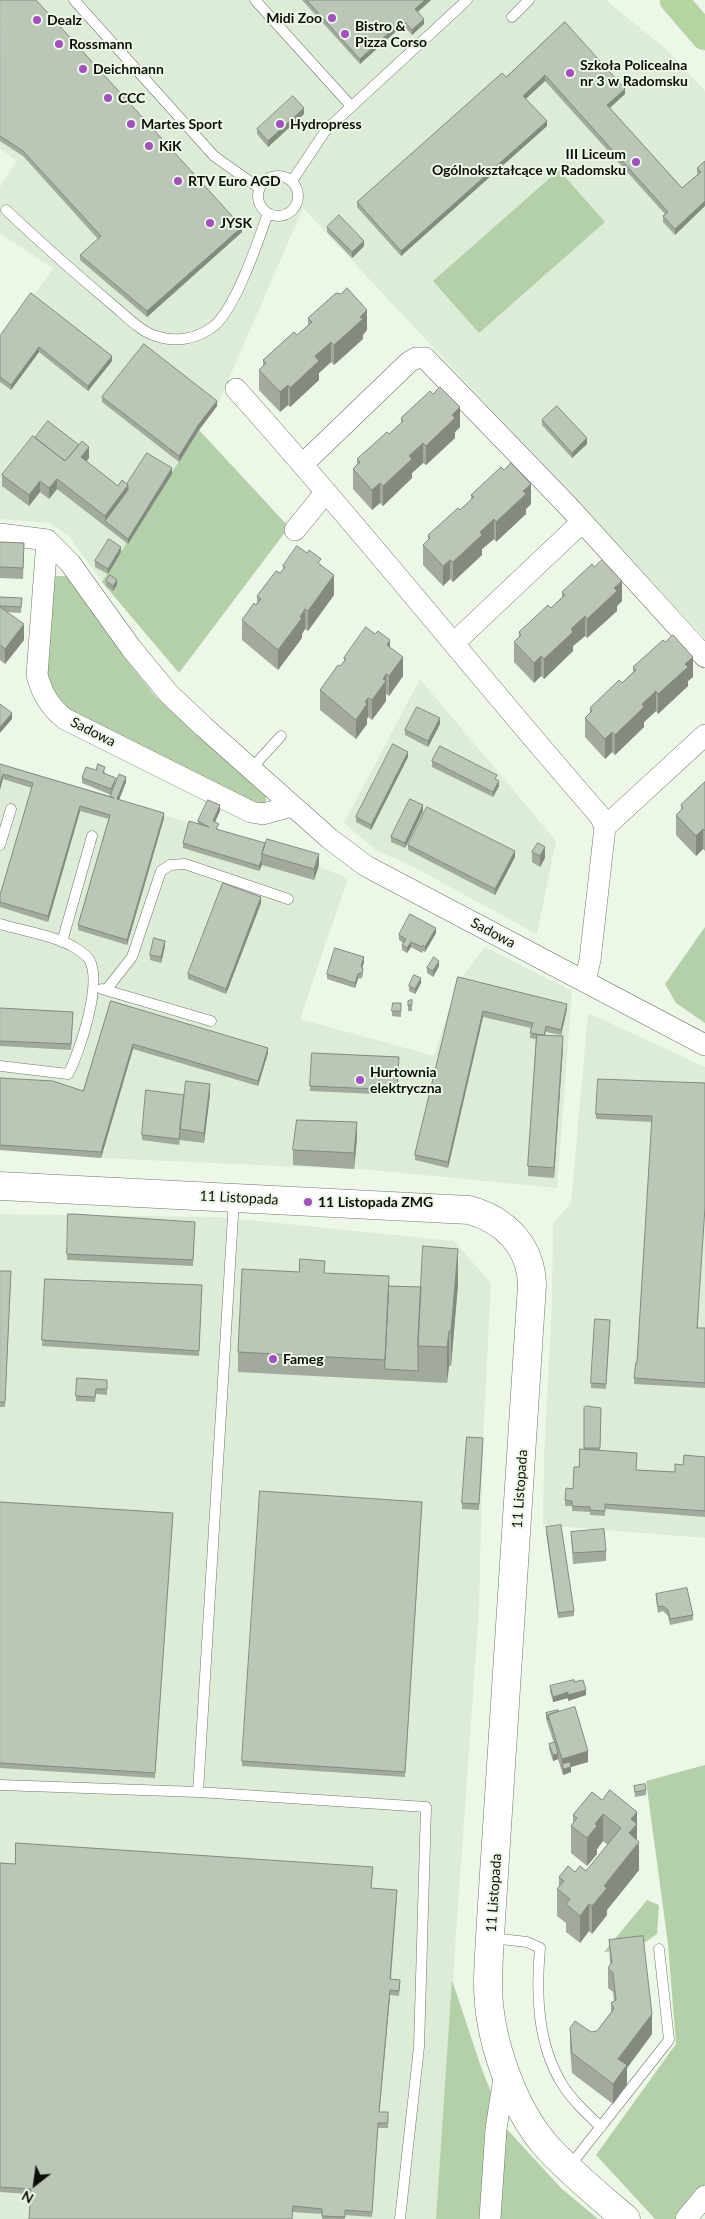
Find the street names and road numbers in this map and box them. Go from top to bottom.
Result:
street label: Sadowa [68,714,118,750]
street label: Sadowa [468,914,518,952]
street label: 11 Listopada [199,1188,279,1208]
street label: 11 Listopada [509,1449,531,1529]
street label: 11 Listopada [483,1853,505,1933]

